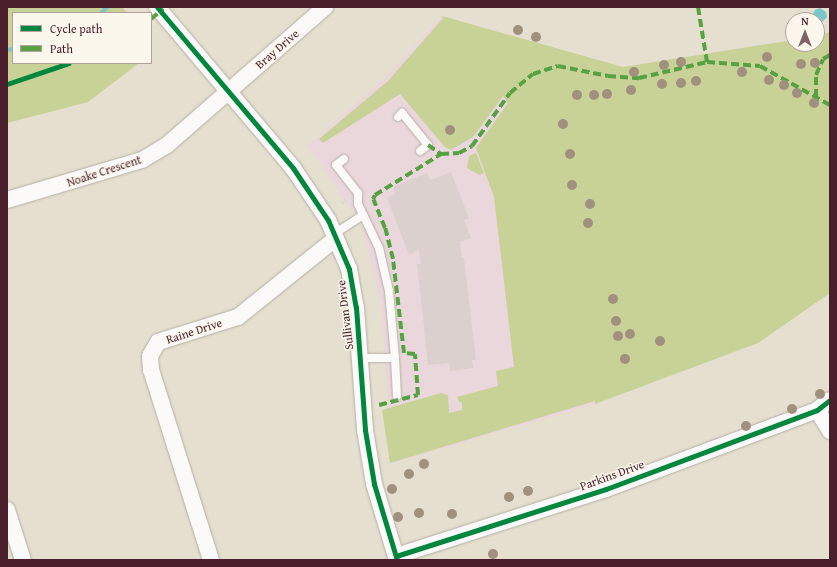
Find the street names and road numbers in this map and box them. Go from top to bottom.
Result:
street label: Bray Drive [252,26,302,72]
street label: Noake Crescent [65,152,143,190]
street label: Sullivan Drive [334,279,356,351]
street label: Raine Drive [164,315,224,347]
street label: Parkins Drive [578,457,646,493]

